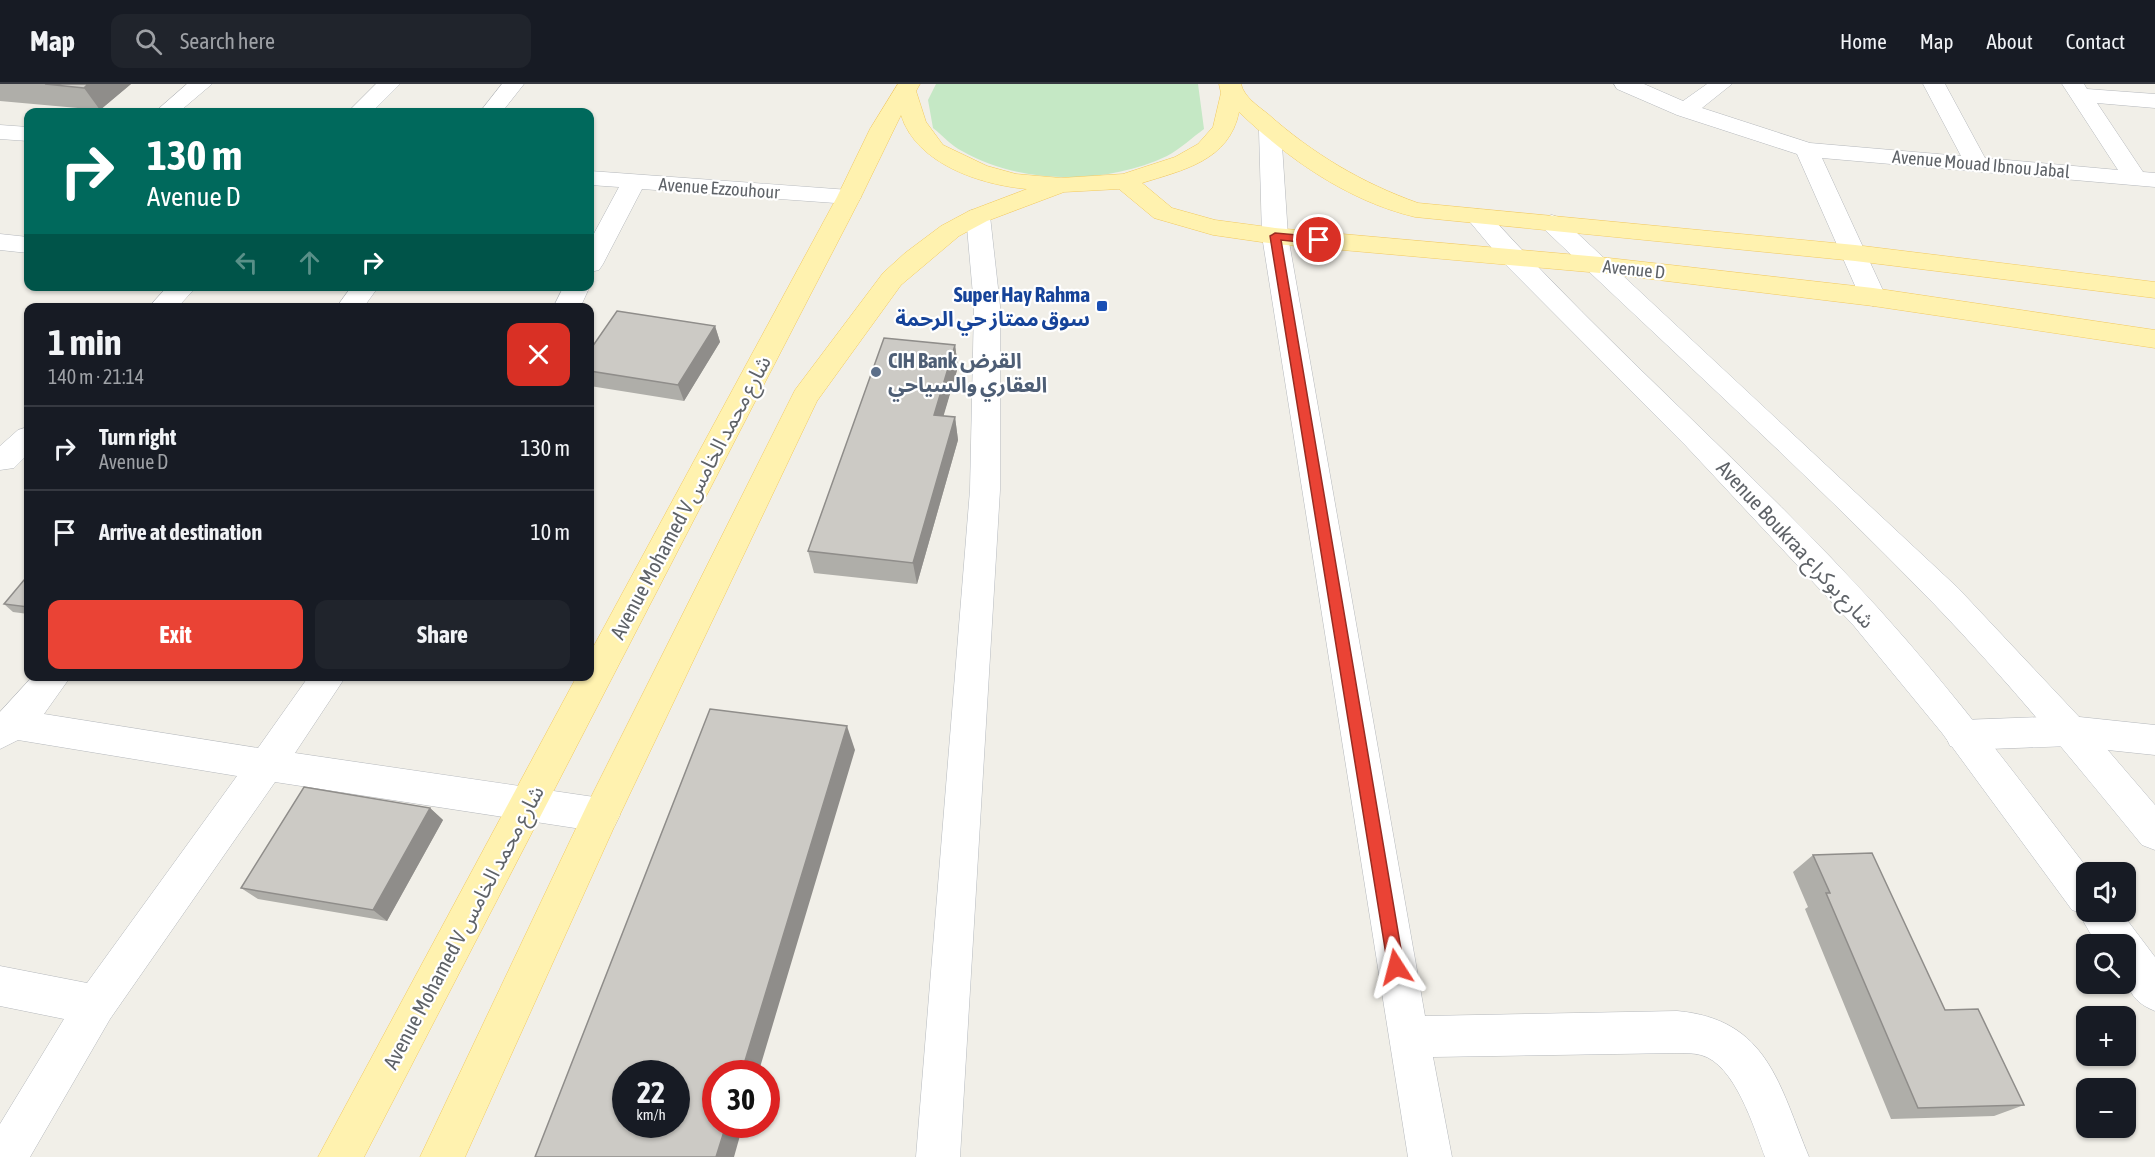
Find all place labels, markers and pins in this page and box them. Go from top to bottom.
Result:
pin [1293,214,1344,265]
place label: Super Hay Rahma سوق ممتاز حي الرحمة [895,282,1090,336]
marker: Super Hay Rahma سوق ممتاز حي الرحمة [1095,299,1109,313]
place label: CIH Bank القرض العقاري والسياحي [888,348,1047,402]
marker: CIH Bank القرض العقاري والسياحي [869,365,883,379]

